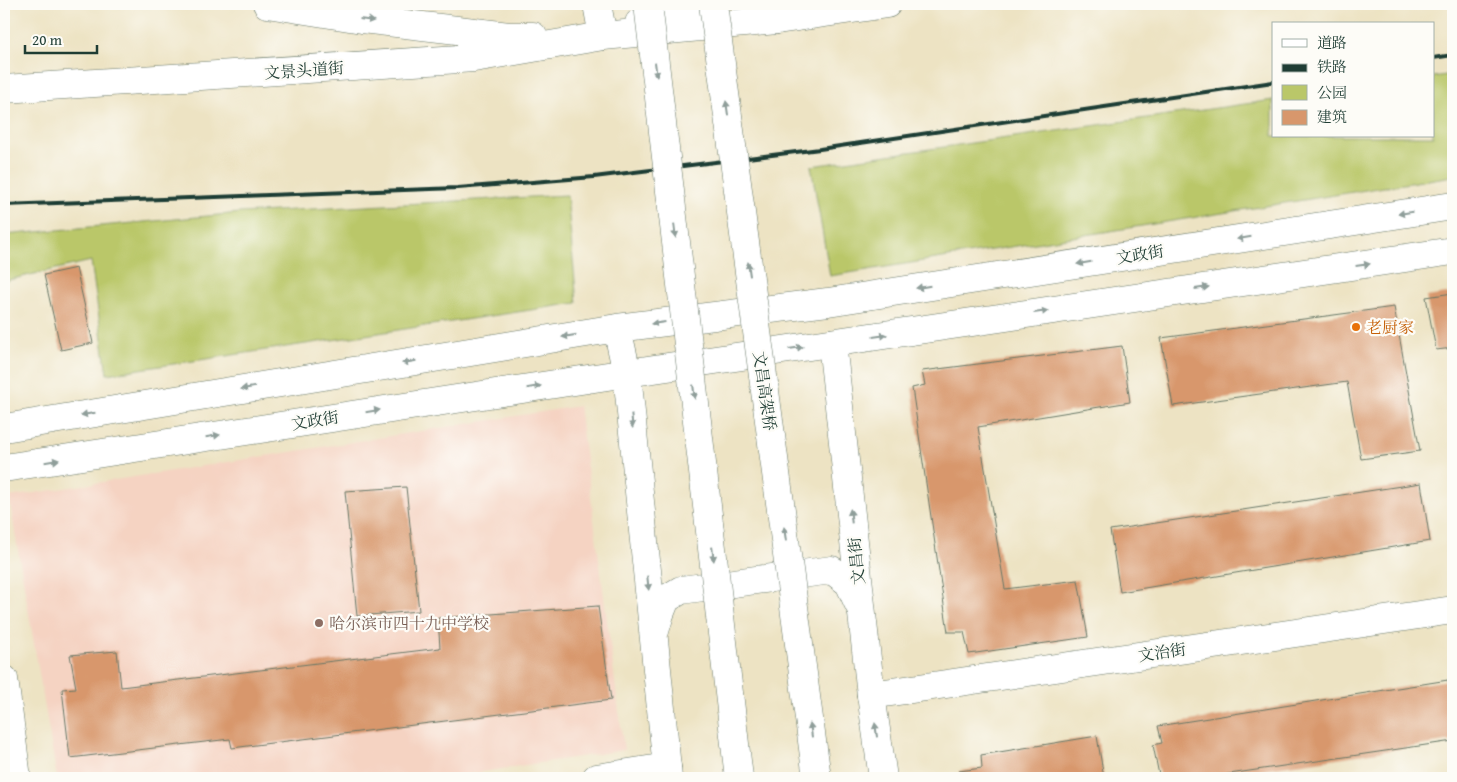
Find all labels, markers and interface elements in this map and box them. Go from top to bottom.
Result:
one-way arrow [359,16,375,24]
scale bar [25,22,98,54]
legend [1272,22,1434,138]
text: 20 m [32,29,63,50]
text: 道路 [1317,32,1347,53]
street label: 文景头道街 [263,55,345,85]
text: 铁路 [1317,56,1347,77]
one-way arrow [652,62,660,78]
text: 公园 [1317,82,1347,103]
one-way arrow [723,100,731,116]
text: 建筑 [1317,106,1347,127]
one-way arrow [1397,210,1413,218]
one-way arrow [671,223,679,239]
one-way arrow [1236,234,1252,242]
street label: 文政街 [1114,238,1166,270]
one-way arrow [1075,259,1091,267]
one-way arrow [1355,260,1371,268]
one-way arrow [745,261,753,277]
one-way arrow [915,284,931,292]
one-way arrow [1194,284,1210,292]
one-way arrow [1033,308,1049,316]
place label: 老厨家 [1366,315,1414,339]
one-way arrow [649,319,665,327]
marker: 老厨家 [1350,321,1362,333]
one-way arrow [873,331,889,339]
one-way arrow [561,332,577,340]
one-way arrow [788,344,804,352]
street label: 文昌高架桥 [748,350,782,432]
one-way arrow [400,358,416,366]
one-way arrow [526,383,542,391]
one-way arrow [240,384,256,392]
one-way arrow [690,385,698,401]
street label: 文政街 [289,404,341,436]
one-way arrow [366,407,382,415]
one-way arrow [80,411,96,419]
one-way arrow [628,413,636,429]
one-way arrow [205,432,221,440]
one-way arrow [44,456,60,464]
one-way arrow [847,508,855,524]
one-way arrow [780,526,788,542]
street label: 文昌街 [842,536,870,586]
one-way arrow [709,546,717,562]
one-way arrow [644,575,652,591]
place label: 哈尔滨市四十九中学校 [329,611,489,635]
marker: 哈尔滨市四十九中学校 [313,617,325,629]
street label: 文治街 [1137,637,1187,667]
one-way arrow [807,722,815,738]
one-way arrow [872,722,880,738]

